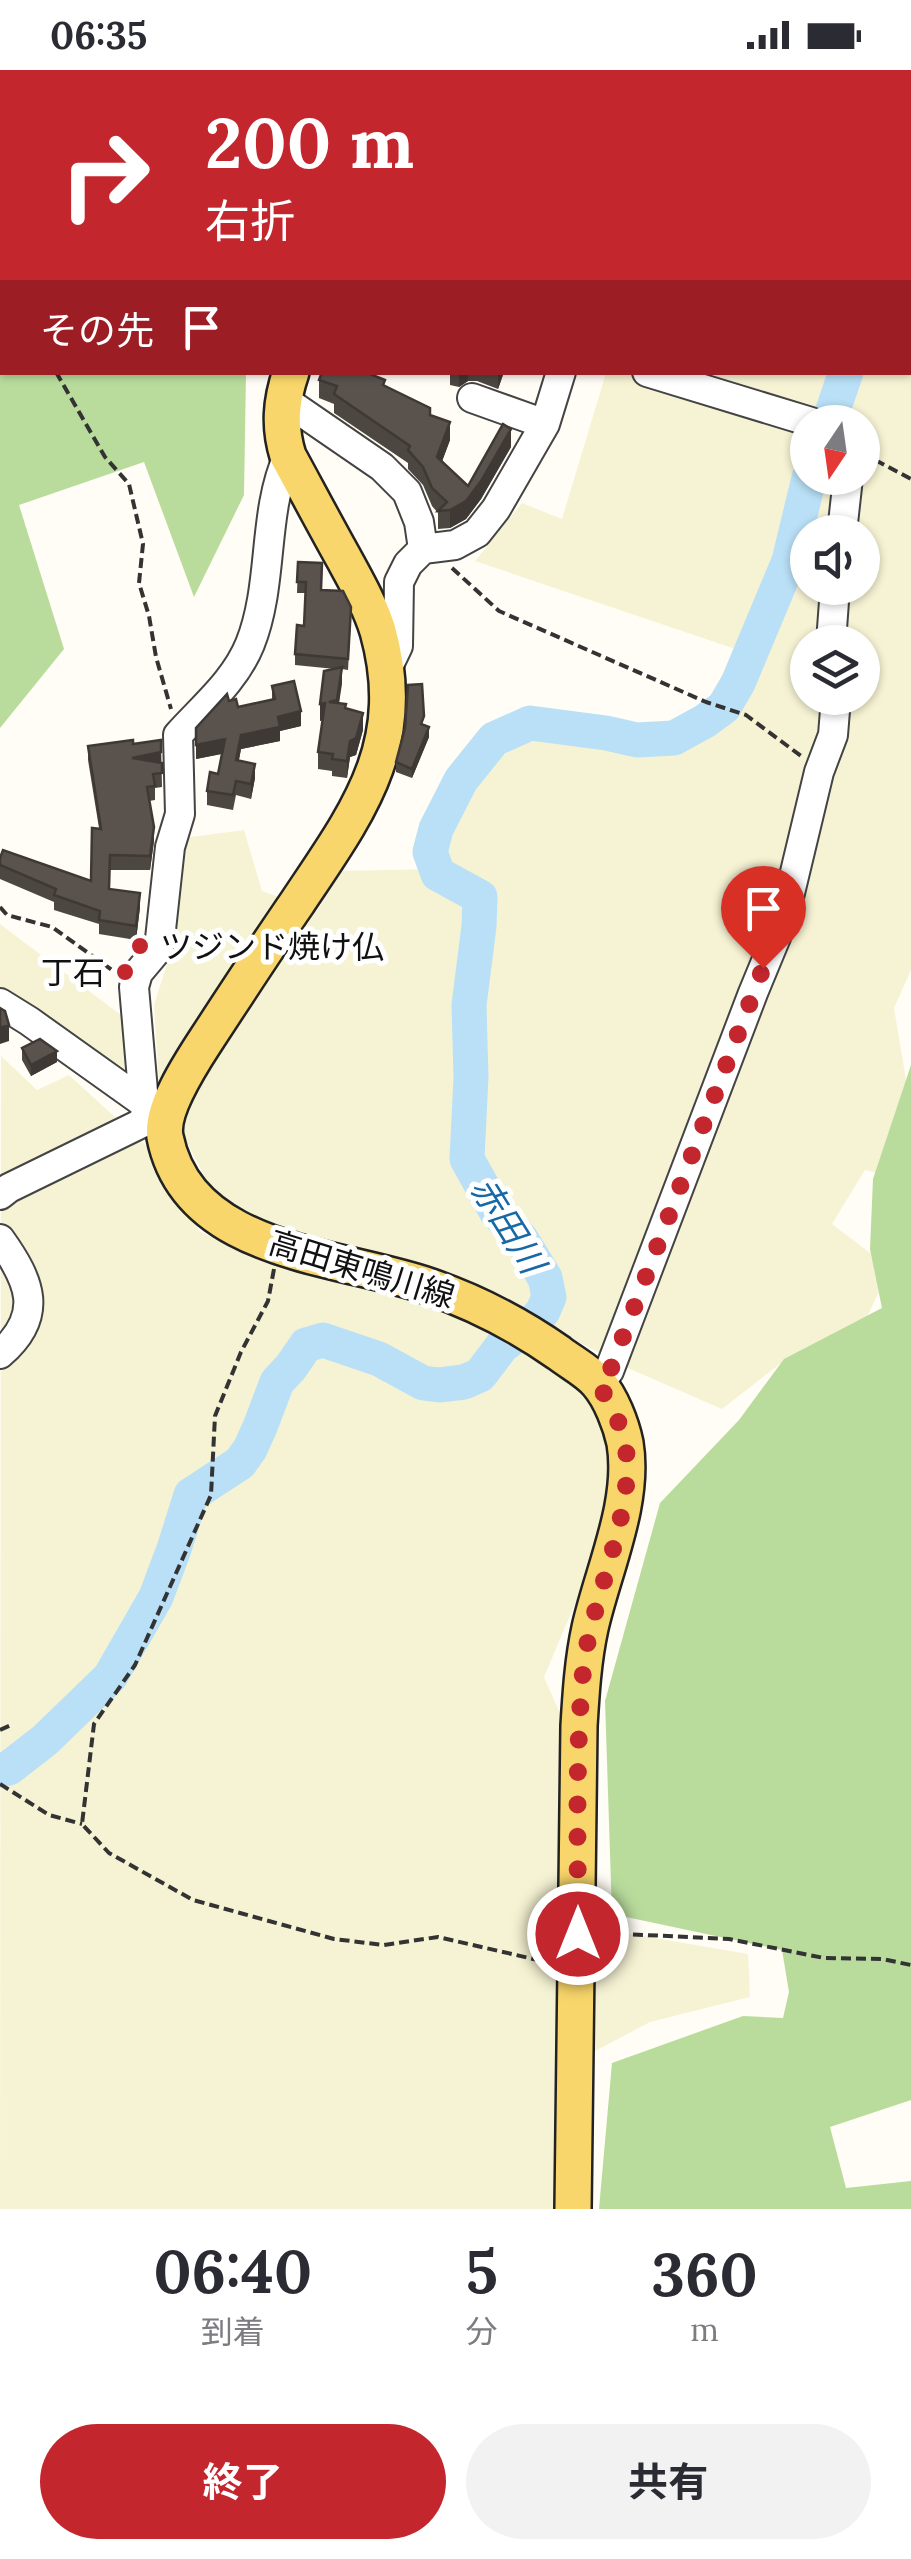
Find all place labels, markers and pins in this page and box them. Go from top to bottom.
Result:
pin [721,866,806,969]
place label: ツジンド焼け仏 [160,926,384,967]
marker: ツジンド焼け仏 [129,935,151,957]
place label: 丁石 [41,952,105,993]
marker: 丁石 [114,961,136,983]

